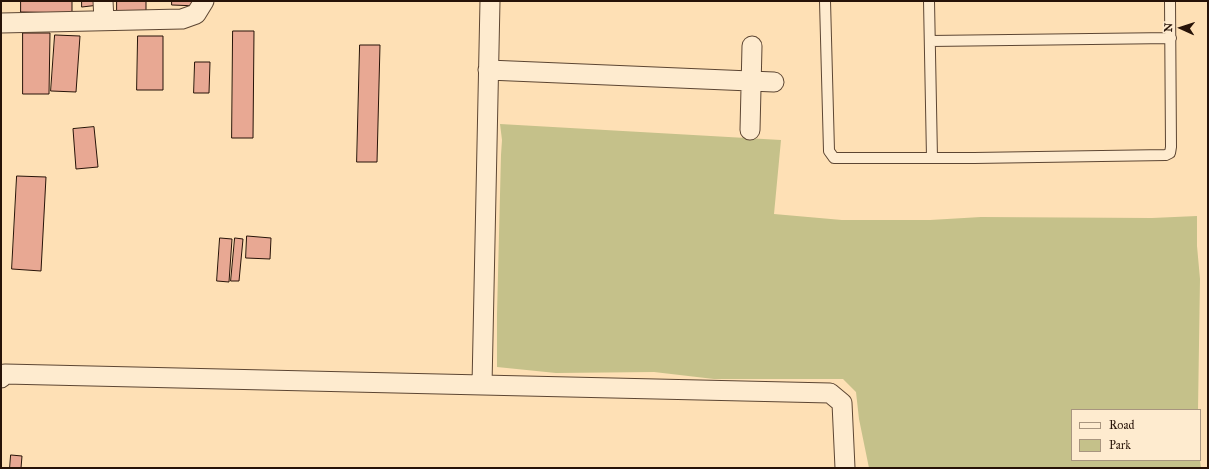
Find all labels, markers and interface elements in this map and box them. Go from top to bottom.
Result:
north arrow [1161,8,1201,48]
text: N [1162,22,1175,32]
legend [1071,409,1201,461]
text: Road [1109,418,1135,432]
text: Park [1109,438,1131,452]

